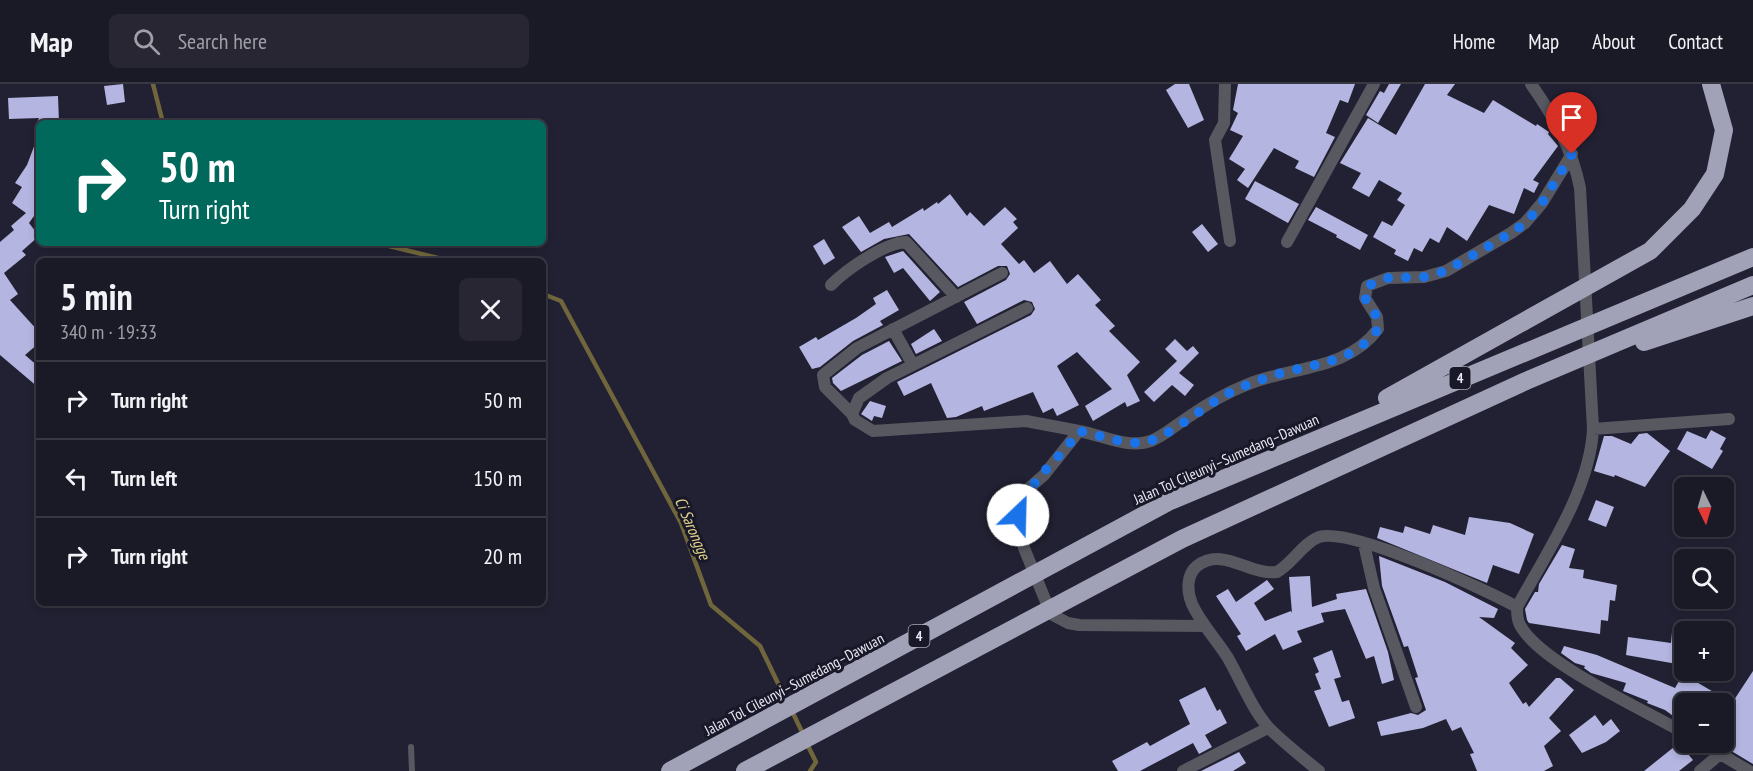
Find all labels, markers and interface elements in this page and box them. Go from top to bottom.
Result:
search box [109,14,529,68]
text: Map [30,23,73,60]
icon: search [130,25,163,58]
text: Search here [178,27,267,55]
text: Home [1453,28,1495,55]
text: Map [1528,28,1559,55]
text: About [1592,28,1635,55]
text: Contact [1668,28,1723,55]
pin [1546,92,1597,154]
icon: arrive [1555,101,1588,134]
text: 50 m [159,139,236,194]
icon: right [60,144,138,222]
text: Turn right [159,192,250,226]
text: 5 min [60,273,133,320]
button: close [459,278,522,341]
text: 340 m · 19:33 [60,319,157,345]
road number: 4 [1450,367,1470,389]
icon: right [60,384,93,417]
text: Turn right [111,386,188,414]
text: 50 m [483,386,522,414]
street label: Jalan Tol Cileunyi–Sumedang–Dawuan [1130,409,1322,509]
icon: left [60,462,93,495]
text: Turn left [111,464,177,492]
text: 150 m [473,464,522,492]
north arrow [1674,477,1734,537]
map controls [1674,477,1734,753]
position arrow [986,483,1050,547]
water label: Ci Sarongge [671,494,716,564]
icon: right [60,540,93,573]
text: Turn right [111,542,188,570]
text: 20 m [483,542,522,570]
button: search [1674,549,1734,609]
button: + [1674,621,1734,681]
road number: 4 [908,625,930,647]
street label: Jalan Tol Cileunyi–Sumedang–Dawuan [700,628,887,740]
button: − [1674,693,1734,753]

